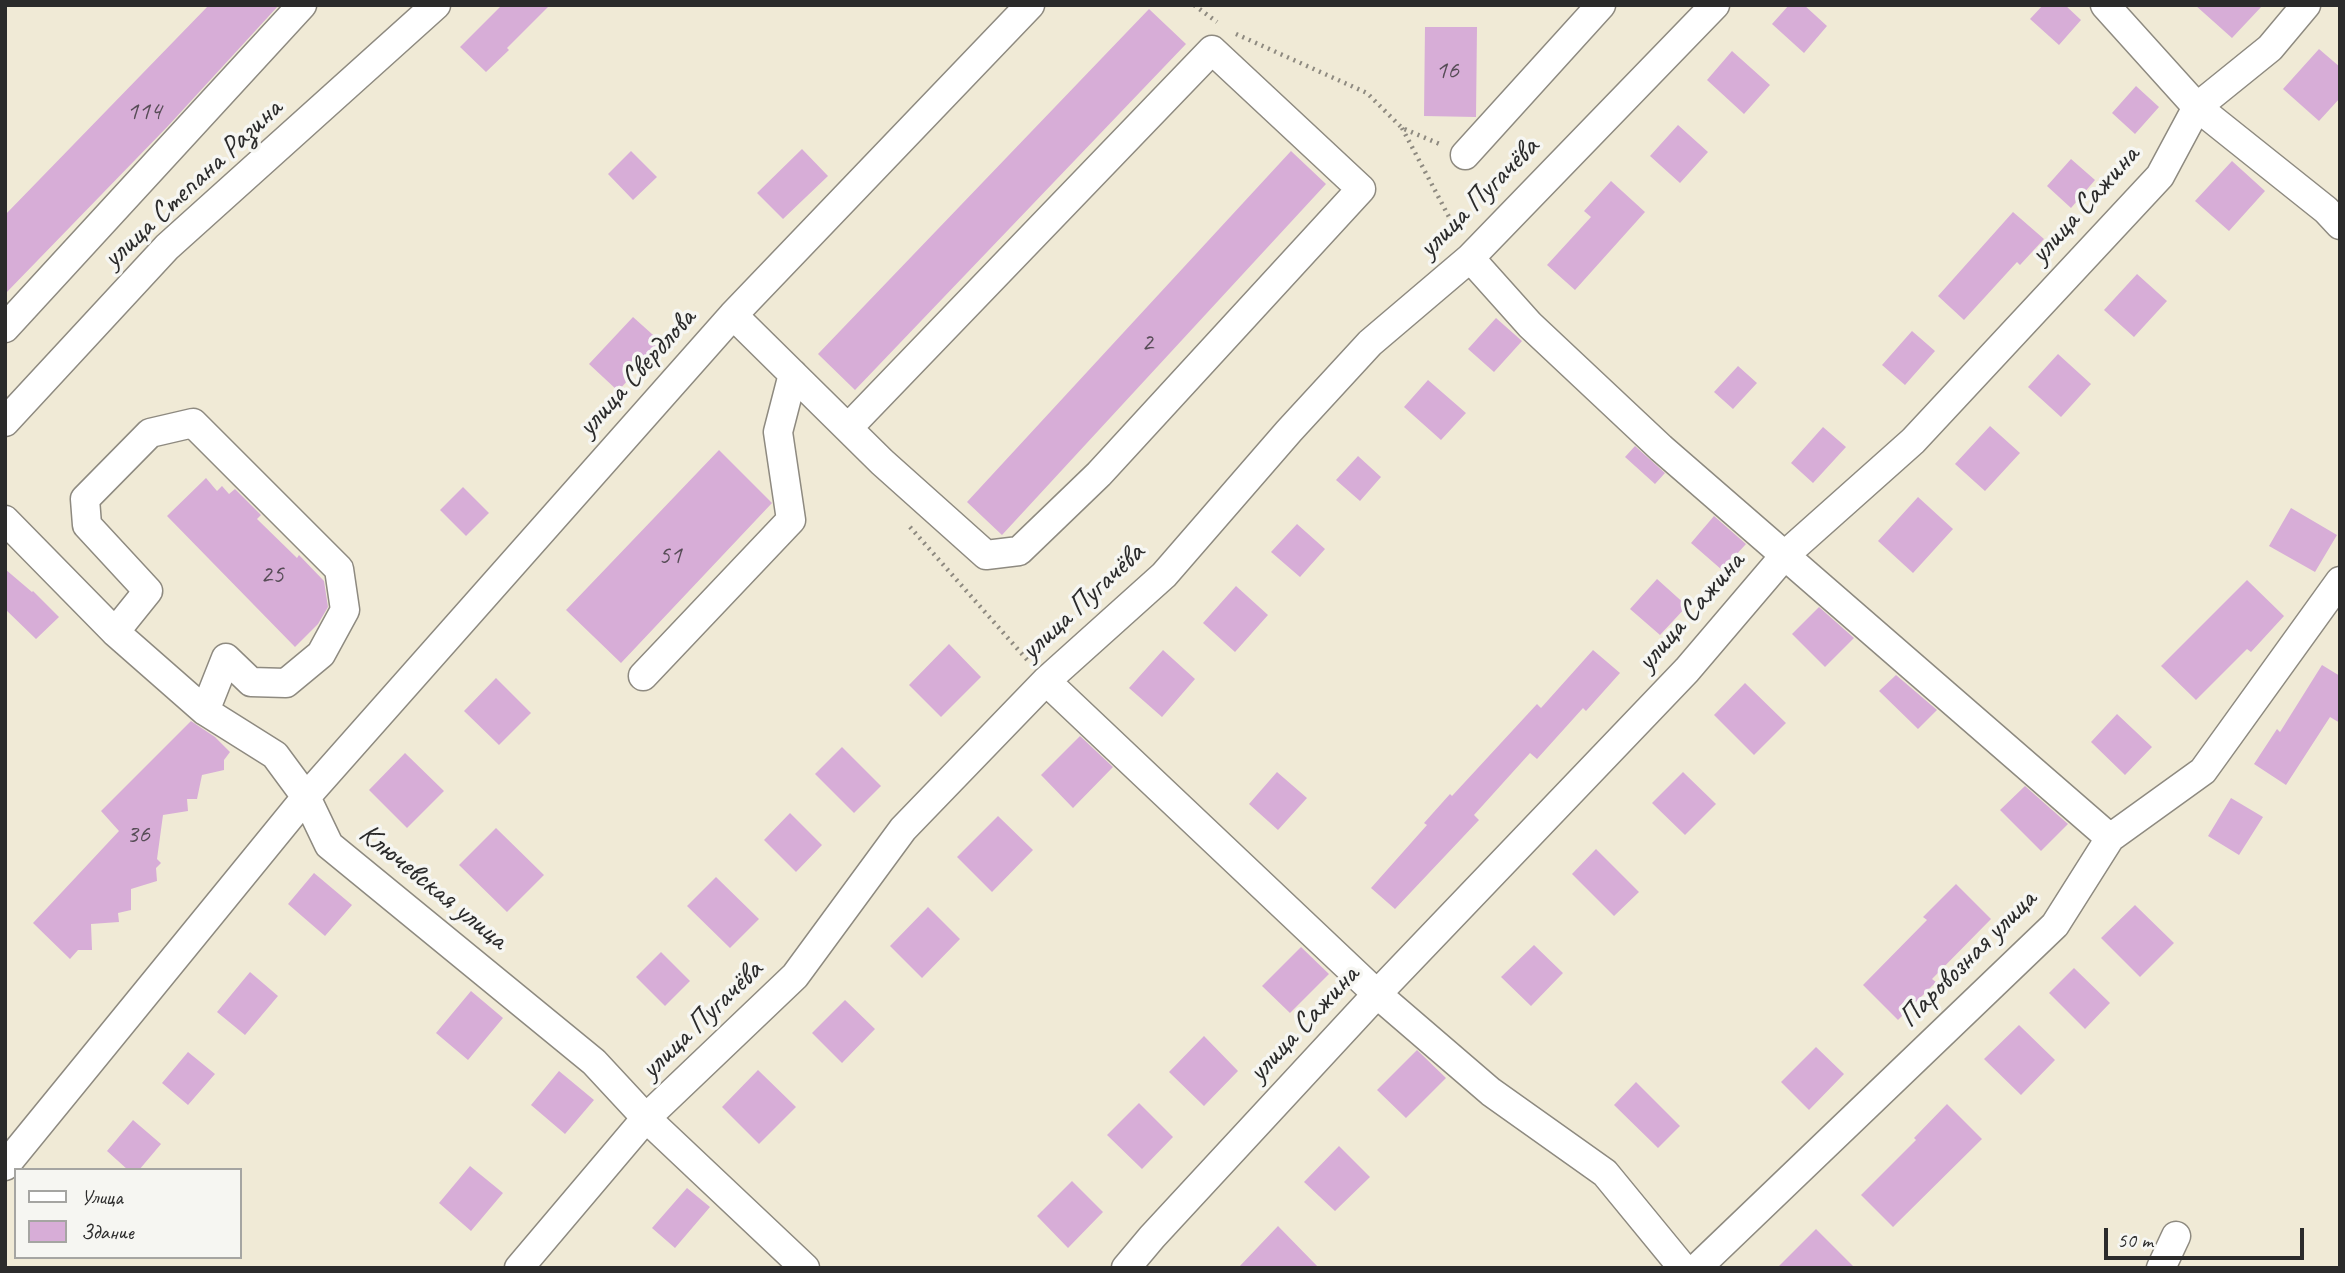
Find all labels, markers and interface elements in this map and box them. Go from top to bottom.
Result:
house number: 16 [1435,55,1459,87]
street label: улица Степана Разина [96,92,290,276]
house number: 114 [126,96,162,128]
street label: улица Пугачёва [1411,130,1547,266]
street label: улица Сажина [2023,138,2147,272]
street label: улица Свердлова [570,301,704,445]
house number: 2 [1141,327,1153,359]
street label: улица Пугачёва [1013,535,1153,669]
house number: 51 [658,540,682,572]
street label: улица Сажина [1629,545,1753,679]
house number: 25 [260,559,284,591]
street label: Ключевская улица [351,816,515,958]
house number: 36 [126,819,150,851]
street label: Паровозная улица [1891,882,2045,1036]
street label: улица Пугачёва [633,953,771,1087]
street label: улица Сажина [1241,958,1367,1090]
legend [14,1168,242,1259]
text: Улица [81,1184,123,1210]
scale bar [2107,1214,2306,1258]
text: Здание [81,1219,134,1245]
text: 50 m [2117,1227,2153,1253]

